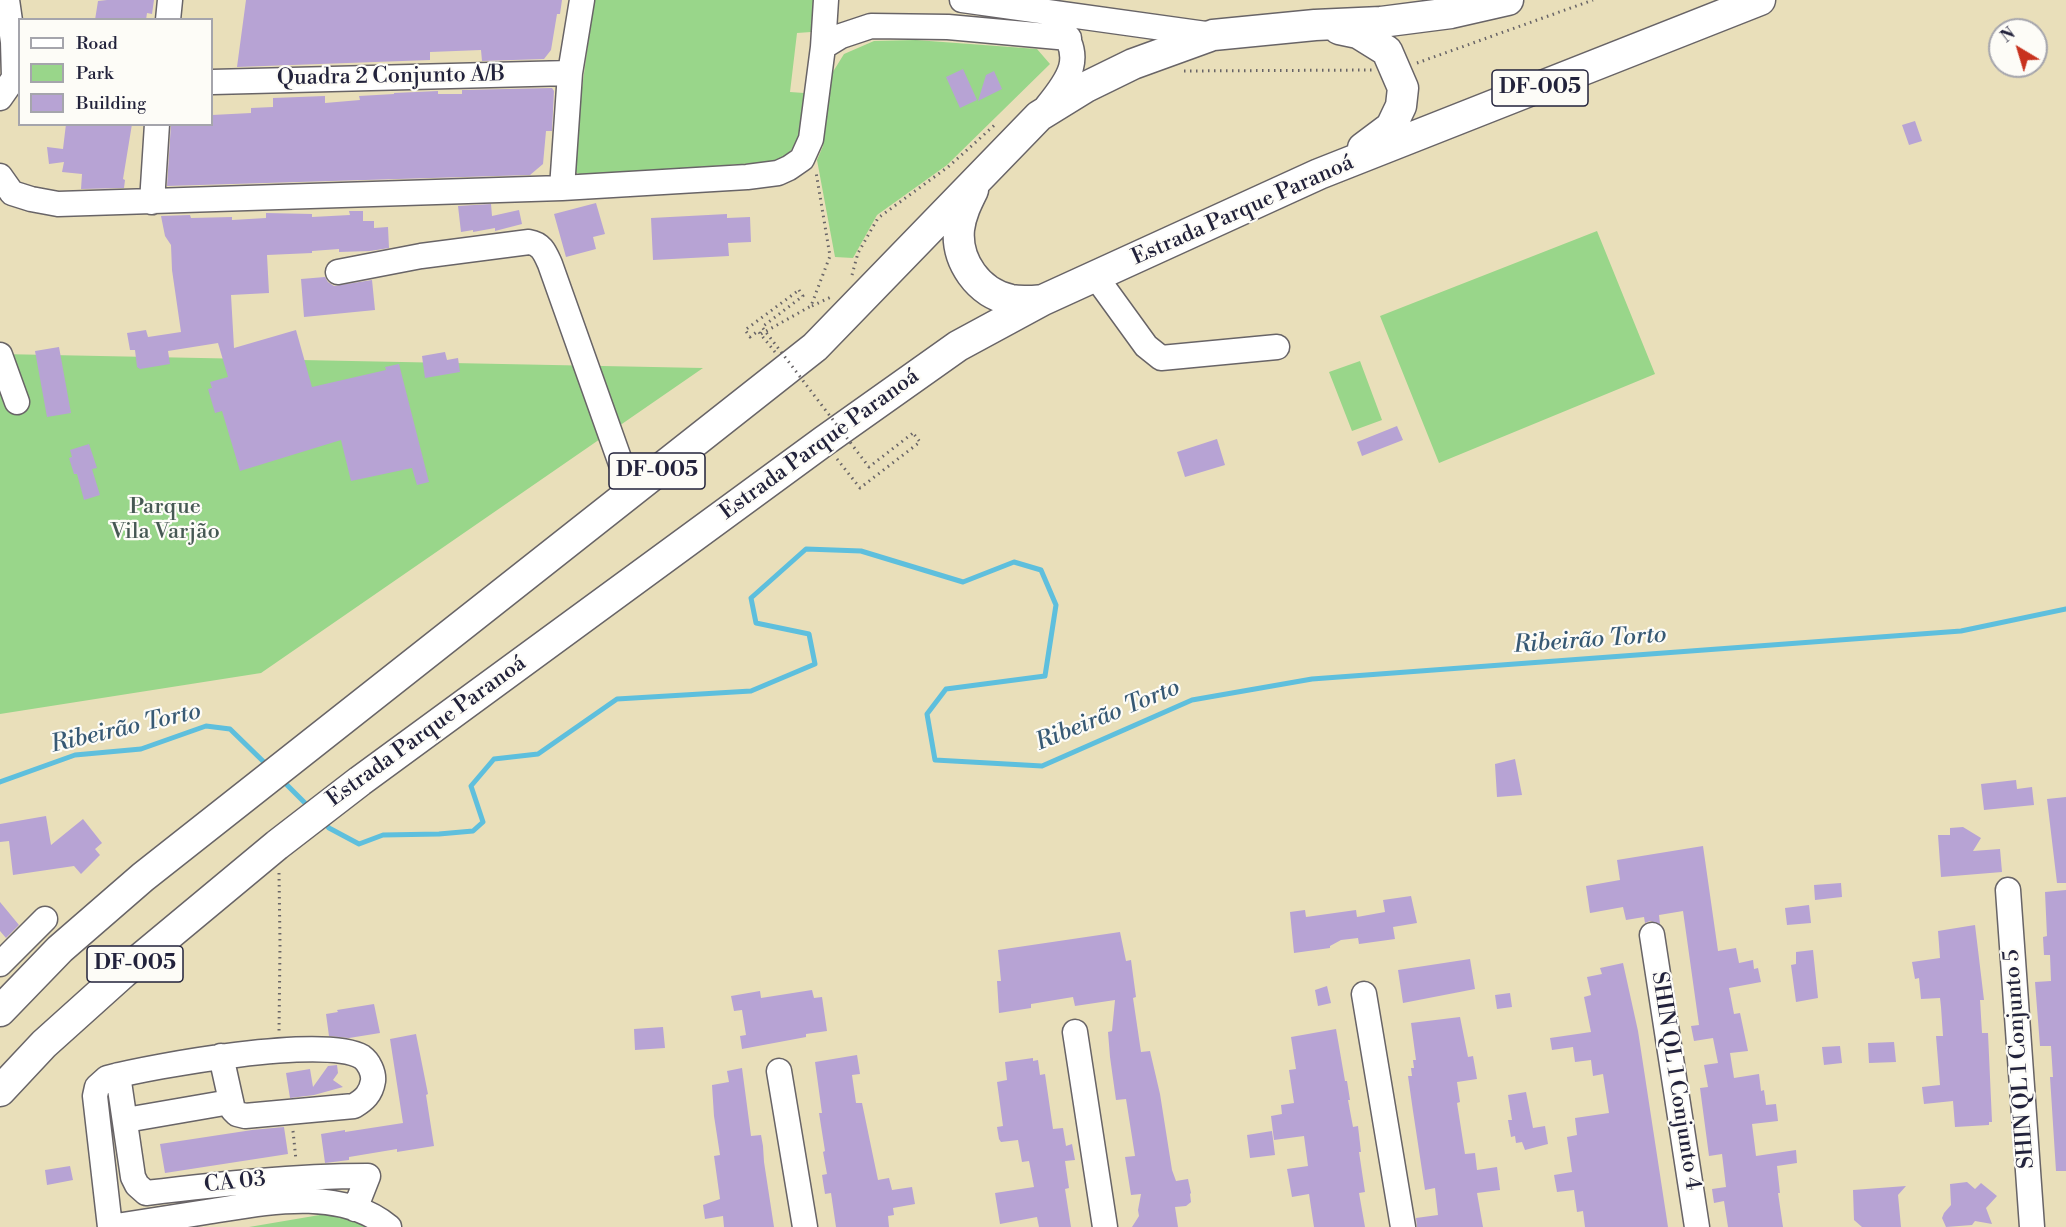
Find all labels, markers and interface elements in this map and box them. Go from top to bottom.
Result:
legend [18,18,213,126]
north arrow [1988,18,2048,78]
text: N [1997,24,2019,47]
text: Road [76,32,118,55]
text: Park [76,62,113,85]
street label: Quadra 2 Conjunto A/B [277,62,505,92]
road number: DF-005 [1492,70,1588,106]
text: Building [76,92,146,115]
street label: Estrada Parque Paranoá [1128,150,1358,272]
street label: Estrada Parque Paranoá [715,364,925,526]
road number: DF-005 [609,453,705,489]
park label: Parque Vila Varjão [110,495,220,546]
water label: Ribeirão Torto [1513,621,1667,661]
street label: Estrada Parque Paranoá [322,651,532,813]
water label: Ribeirão Torto [1032,674,1184,758]
water label: Ribeirão Torto [48,698,204,760]
road number: DF-005 [87,946,183,982]
street label: SHIN QL 1 Conjunto 5 [1999,948,2041,1170]
street label: SHIN QL 1 Conjunto 4 [1645,970,1705,1192]
street label: CA 03 [203,1167,267,1199]

